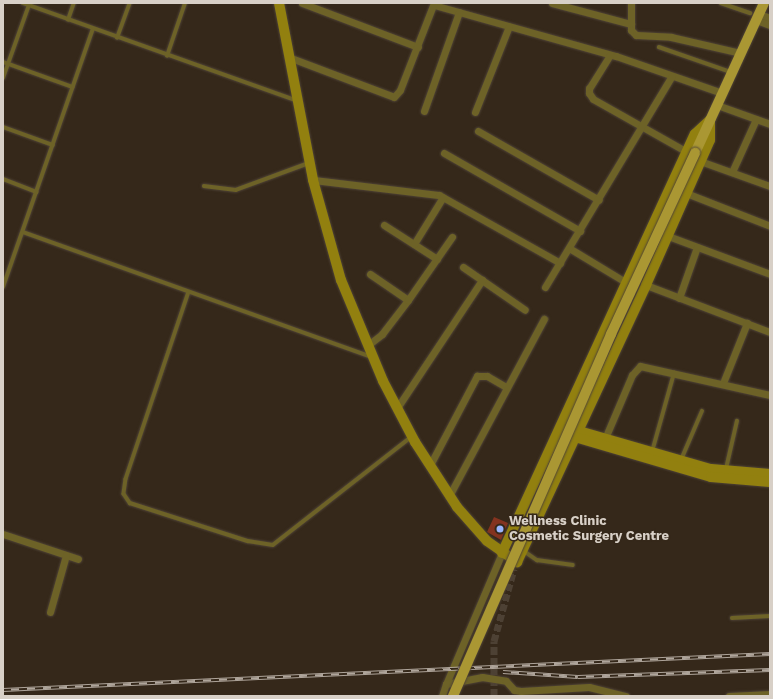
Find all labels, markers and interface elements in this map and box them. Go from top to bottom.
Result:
place label: Wellness Clinic Cosmetic Surgery Centre [509,514,669,545]
marker: Wellness Clinic Cosmetic Surgery Centre [494,523,506,535]

